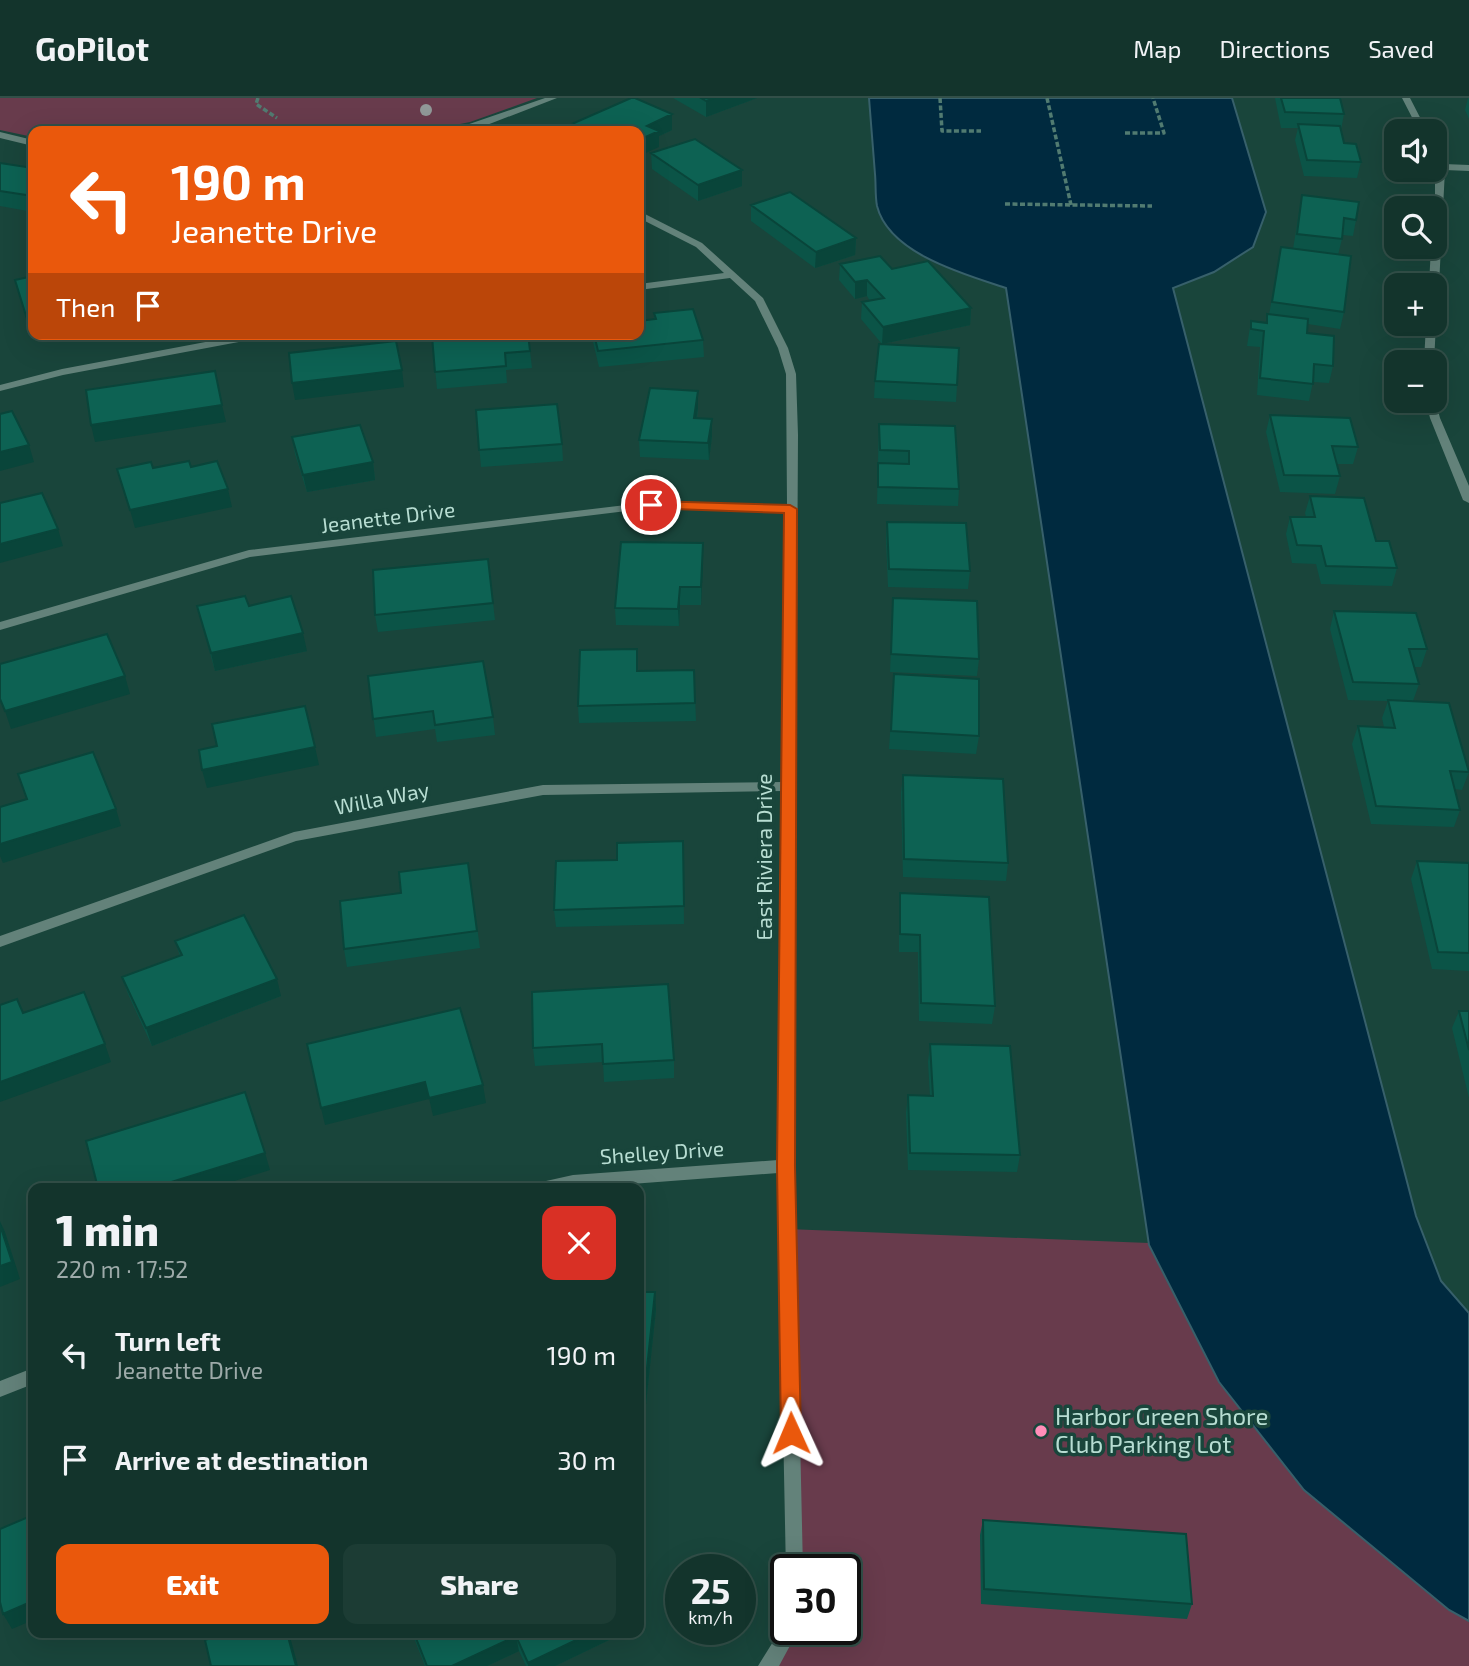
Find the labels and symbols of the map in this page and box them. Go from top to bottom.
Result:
pin [621,475,681,535]
street label: Jeanette Drive [319,496,456,537]
street label: East Riviera Drive [751,774,776,940]
street label: Willa Way [332,776,431,819]
street label: Shelley Drive [599,1135,725,1168]
position arrow [754,1396,828,1470]
place label: Harbor Green Shore Club Parking Lot [1055,1401,1268,1458]
marker: Harbor Green Shore Club Parking Lot [1033,1423,1049,1439]
speed limit sign: 30 [770,1554,861,1645]

